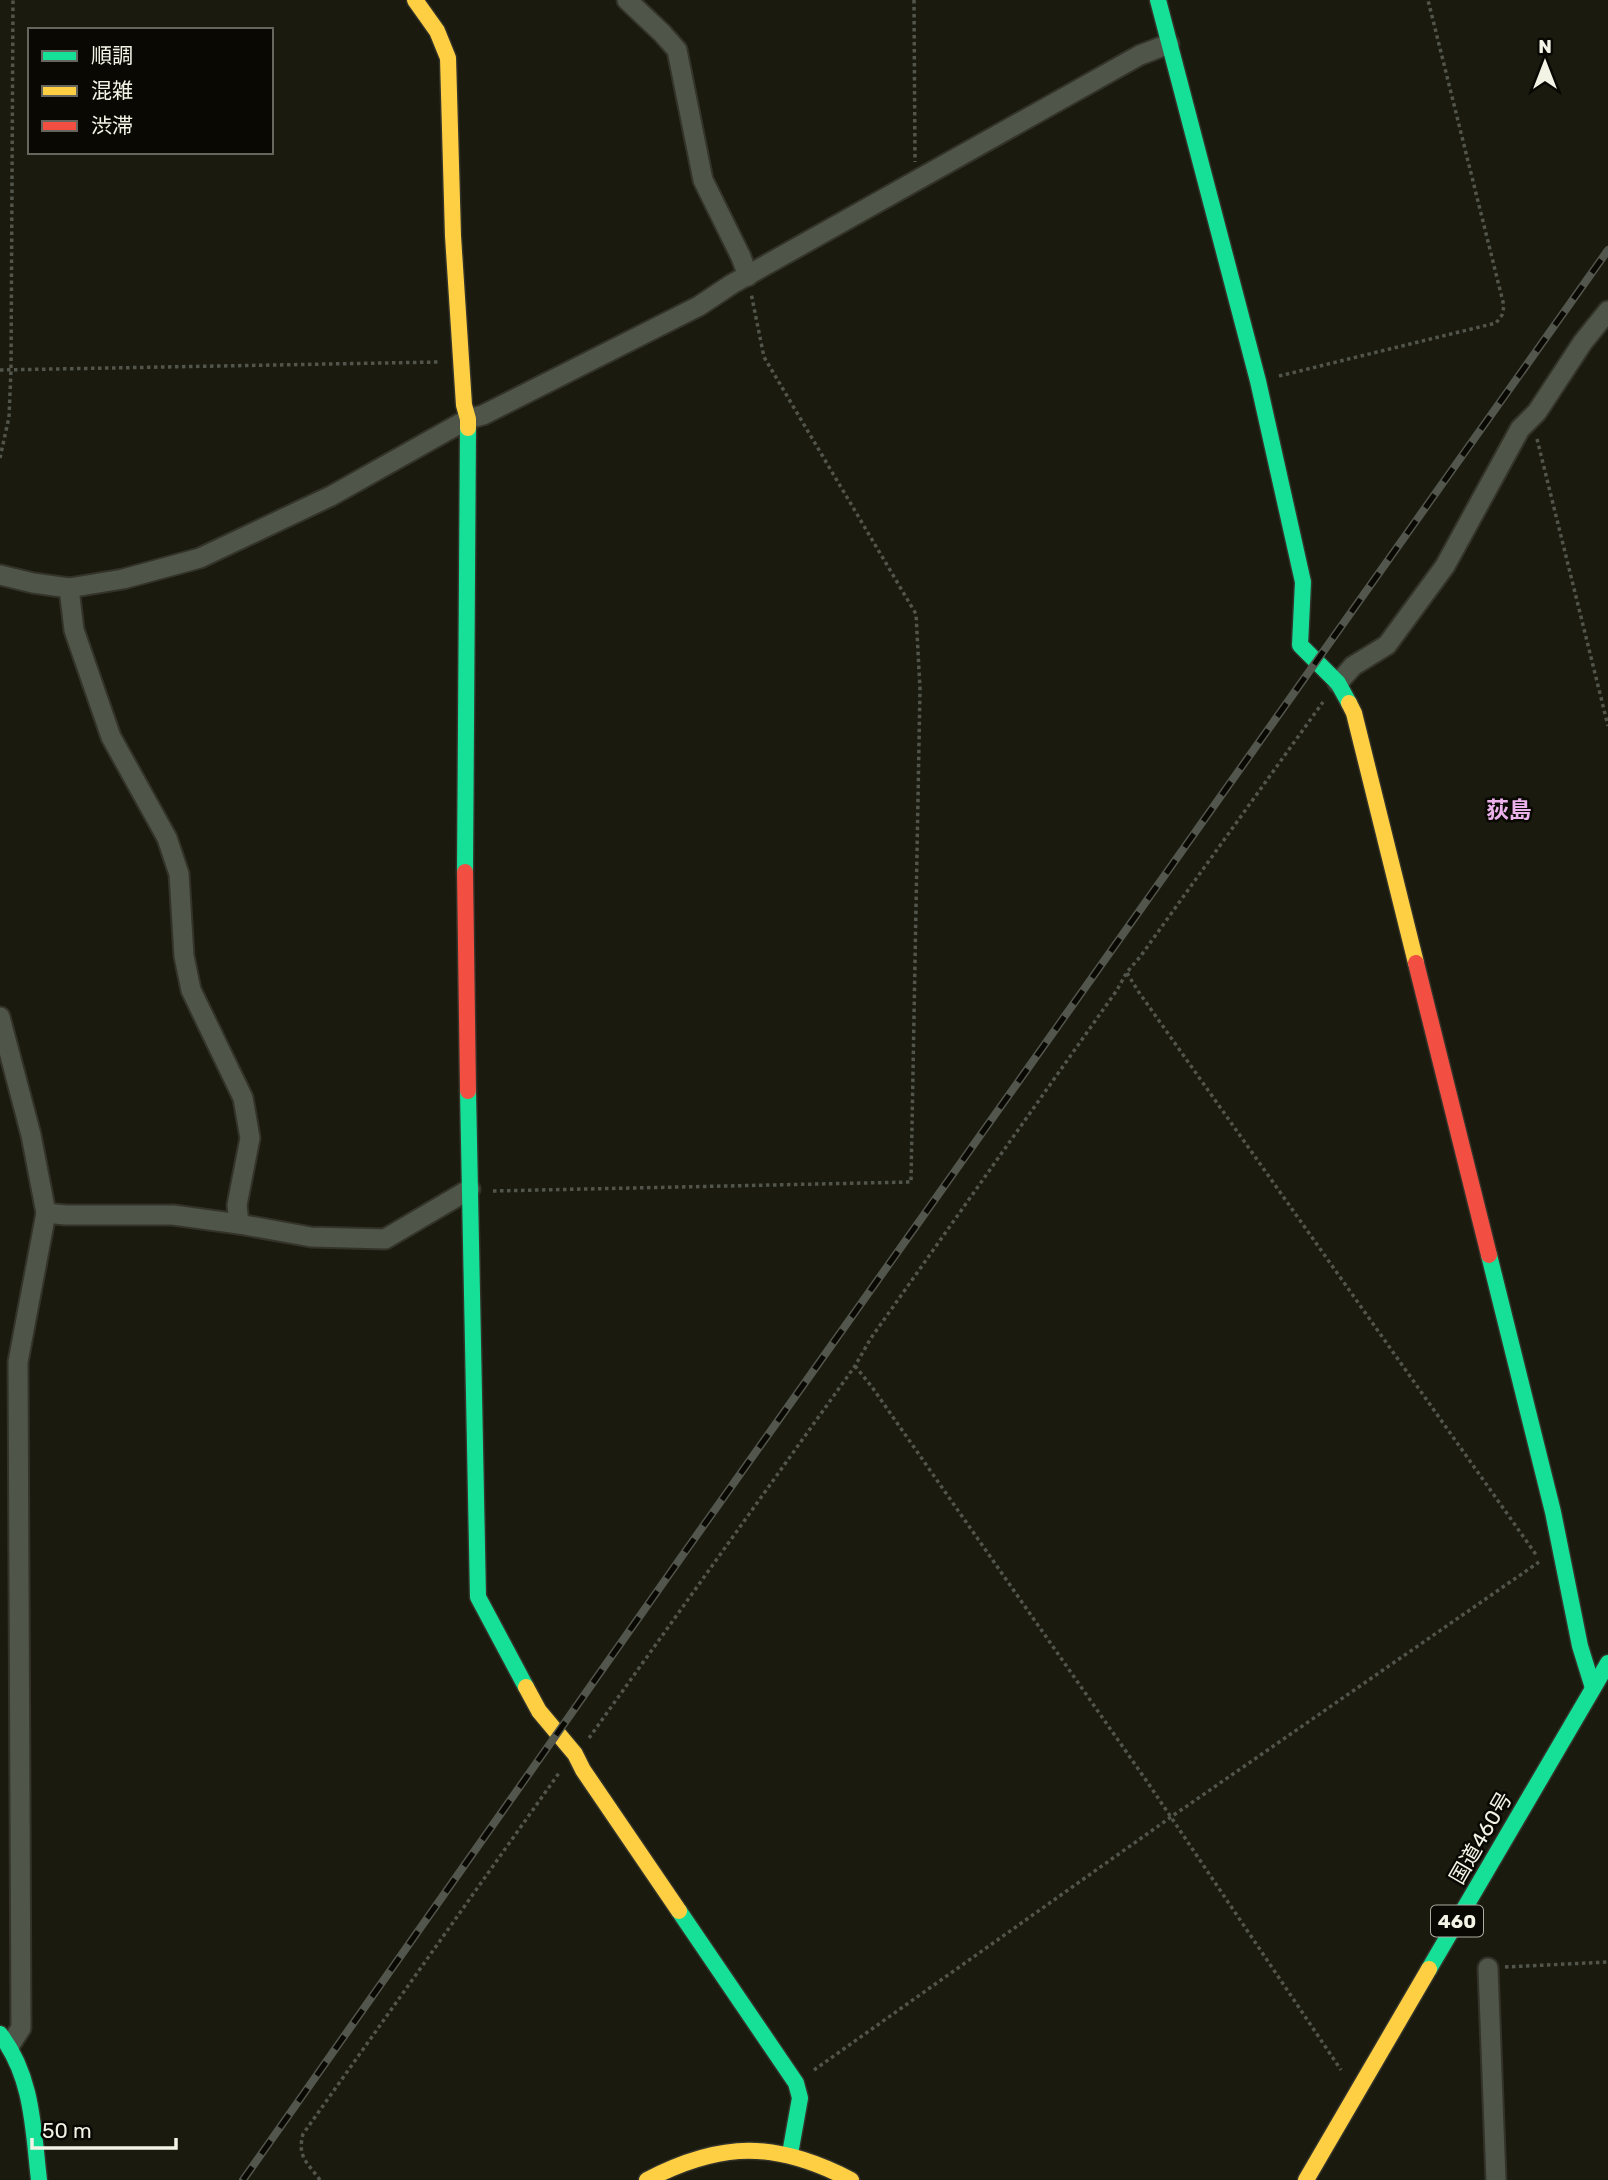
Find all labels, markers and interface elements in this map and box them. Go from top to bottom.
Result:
legend [28,28,273,154]
north arrow [1510,28,1580,98]
text: N [1538,35,1552,58]
text: 順調 [91,43,133,68]
text: 混雑 [91,78,133,103]
text: 渋滞 [91,113,133,138]
district label: 荻島 [1486,796,1532,824]
street label: 国道460号 [1444,1787,1517,1888]
road number: 460 [1431,1906,1483,1937]
scale bar [32,2106,175,2150]
text: 50 m [42,2118,92,2143]

